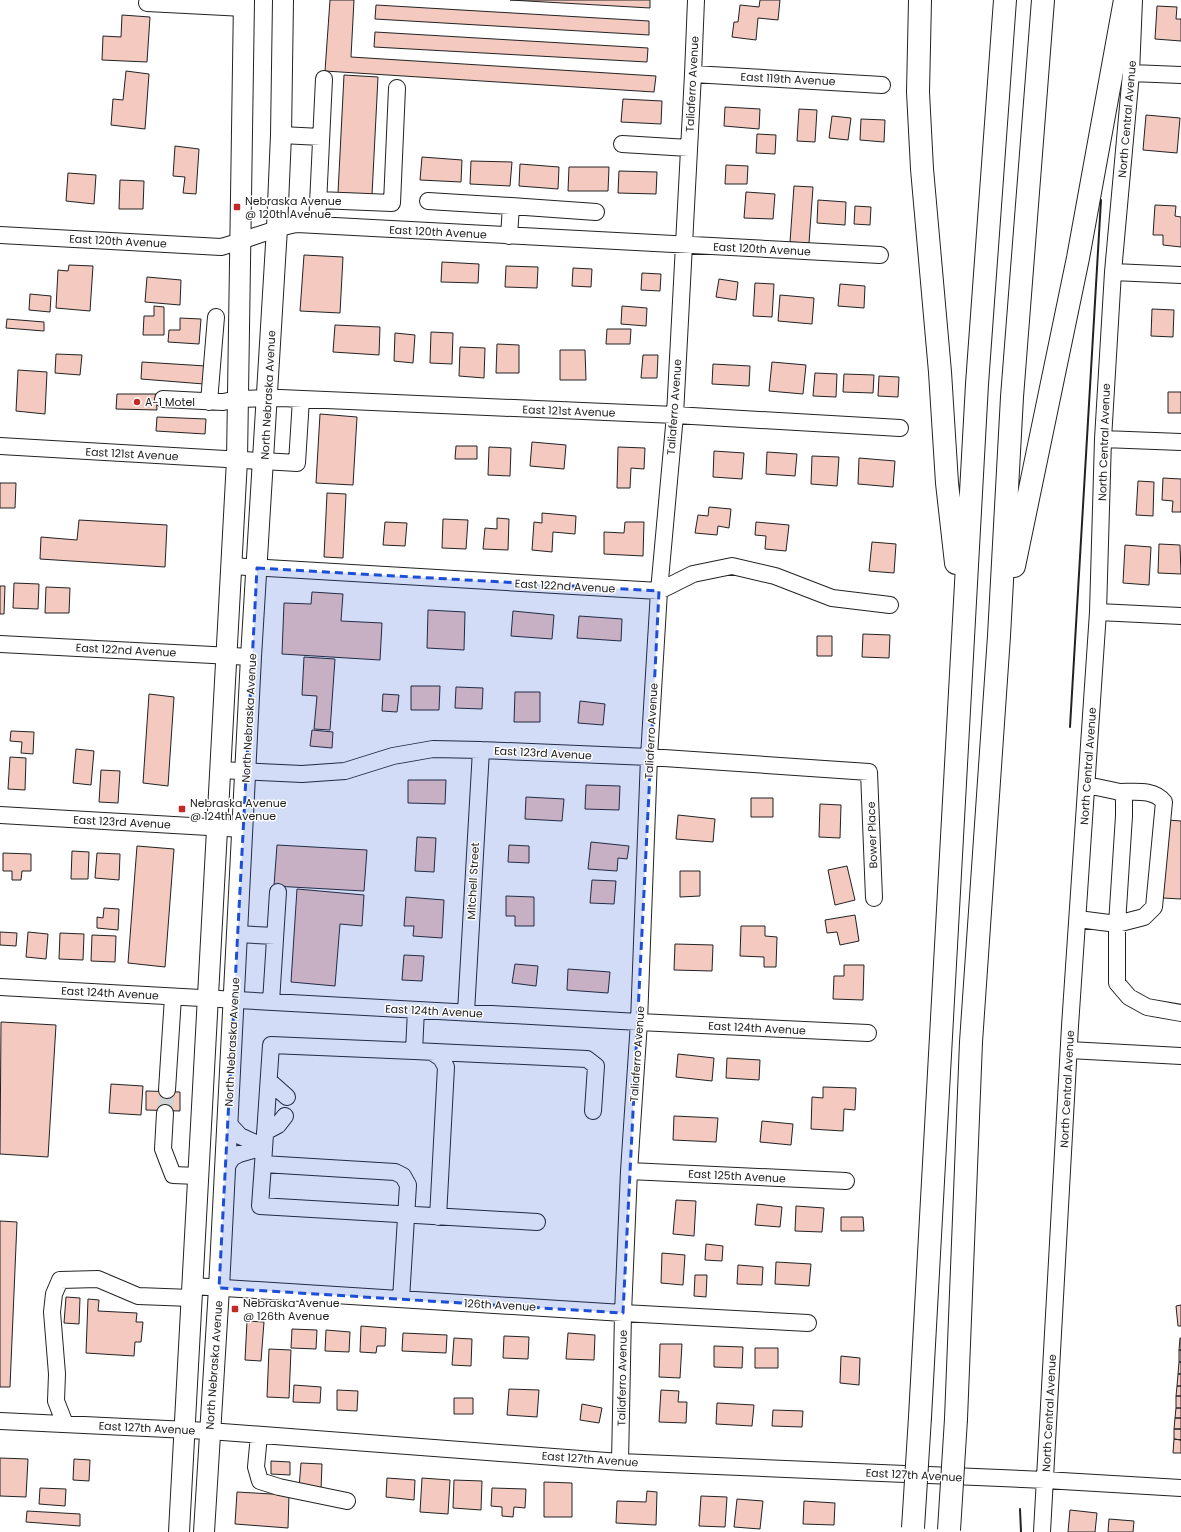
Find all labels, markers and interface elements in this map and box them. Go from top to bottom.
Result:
street label: Taliaferro Avenue [681,35,703,132]
street label: North Central Avenue [1114,59,1140,178]
street label: East 119th Avenue [740,69,836,89]
place label: Nebraska Avenue @ 120th Avenue [245,193,342,222]
marker: Nebraska Avenue @ 120th Avenue [232,202,242,212]
street label: East 120th Avenue [389,221,487,243]
street label: East 120th Avenue [69,230,167,252]
street label: East 120th Avenue [713,238,811,260]
street label: North Nebraska Avenue [257,330,279,460]
street label: Taliaferro Avenue [663,358,685,456]
street label: North Central Avenue [1094,383,1114,501]
place label: A-1 Motel [145,394,195,410]
marker: A-1 Motel [132,397,142,407]
street label: East 121st Avenue [522,401,616,421]
street label: East 121st Avenue [85,444,179,464]
street label: East 122nd Avenue [514,575,616,597]
street label: East 122nd Avenue [75,639,177,661]
street label: North Nebraska Avenue [238,653,260,783]
street label: Taliaferro Avenue [640,682,662,779]
street label: North Central Avenue [1076,707,1100,825]
street label: East 123rd Avenue [494,742,592,764]
place label: Nebraska Avenue @ 124th Avenue [190,795,287,824]
street label: Bower Place [863,801,881,869]
marker: Nebraska Avenue @ 124th Avenue [177,804,187,814]
street label: East 123rd Avenue [73,811,171,833]
street label: Mitchell Street [463,842,483,920]
street label: North Nebraska Avenue [221,977,243,1107]
street label: East 124th Avenue [61,982,159,1004]
street label: East 124th Avenue [385,1000,483,1022]
street label: Taliaferro Avenue [626,1005,648,1103]
street label: East 124th Avenue [708,1017,806,1039]
street label: North Central Avenue [1056,1030,1078,1148]
street label: East 125th Avenue [688,1165,786,1187]
place label: Nebraska Avenue @ 126th Avenue [243,1295,340,1324]
street label: 126th Avenue [464,1295,537,1315]
street label: North Nebraska Avenue [202,1300,227,1430]
marker: Nebraska Avenue @ 126th Avenue [230,1304,240,1314]
street label: Taliaferro Avenue [613,1330,631,1426]
street label: North Central Avenue [1038,1354,1060,1472]
street label: East 127th Avenue [98,1417,196,1439]
street label: East 127th Avenue [541,1448,639,1470]
street label: East 127th Avenue [865,1464,963,1486]

